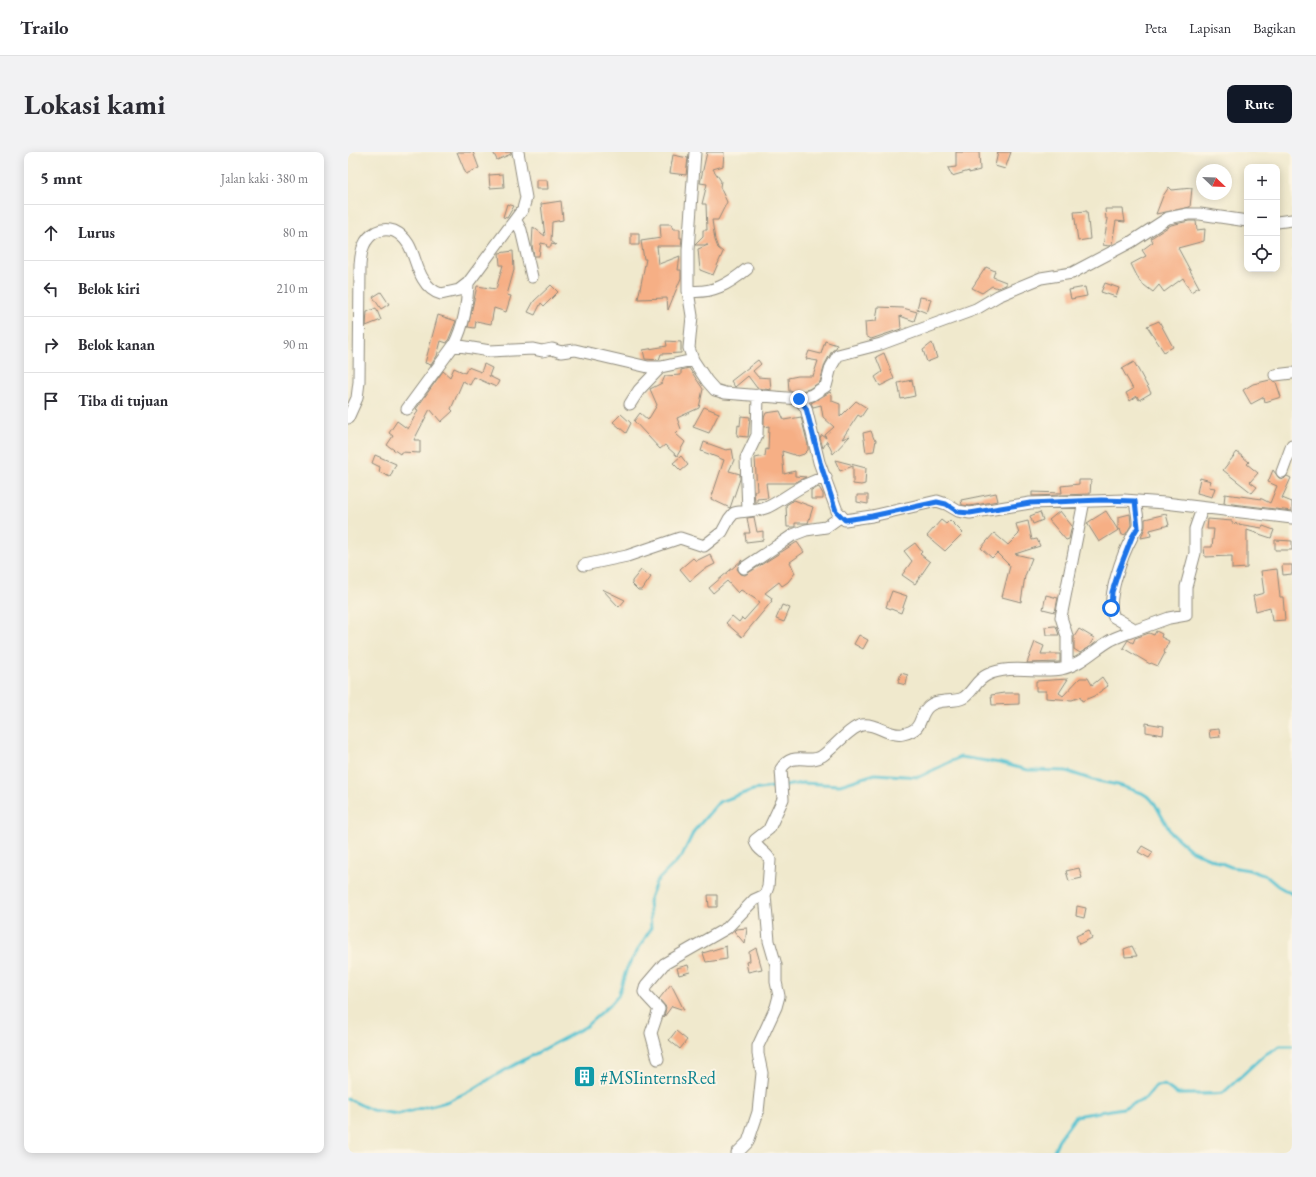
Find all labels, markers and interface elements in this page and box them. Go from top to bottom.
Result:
text: Trailo [20,15,69,40]
text: Peta [1145,19,1167,37]
text: Lapisan [1189,19,1231,37]
text: Bagikan [1253,19,1296,37]
button: Rute [1227,85,1292,123]
text: Lokasi kami [24,86,165,122]
north arrow [1196,164,1232,200]
map controls [1244,164,1280,272]
button: + [1244,164,1280,200]
text: 5 mnt [40,167,82,189]
text: Jalan kaki · 380 m [221,170,308,187]
button: − [1244,200,1280,236]
icon: ahead [40,222,62,244]
text: Lurus [78,223,115,242]
text: 80 m [283,224,308,241]
button: locate [1244,236,1280,272]
icon: left [40,278,62,300]
text: Belok kiri [78,279,140,298]
text: 210 m [277,280,308,297]
icon: right [40,334,62,356]
text: Belok kanan [78,335,155,354]
text: 90 m [283,336,308,353]
icon: arrive [40,390,62,412]
route end [790,390,808,408]
text: Tiba di tujuan [78,391,168,410]
route start [1102,599,1120,617]
building icon: #MSIinternsRed [572,1064,598,1090]
place label: #MSIinternsRed [600,1066,717,1089]

